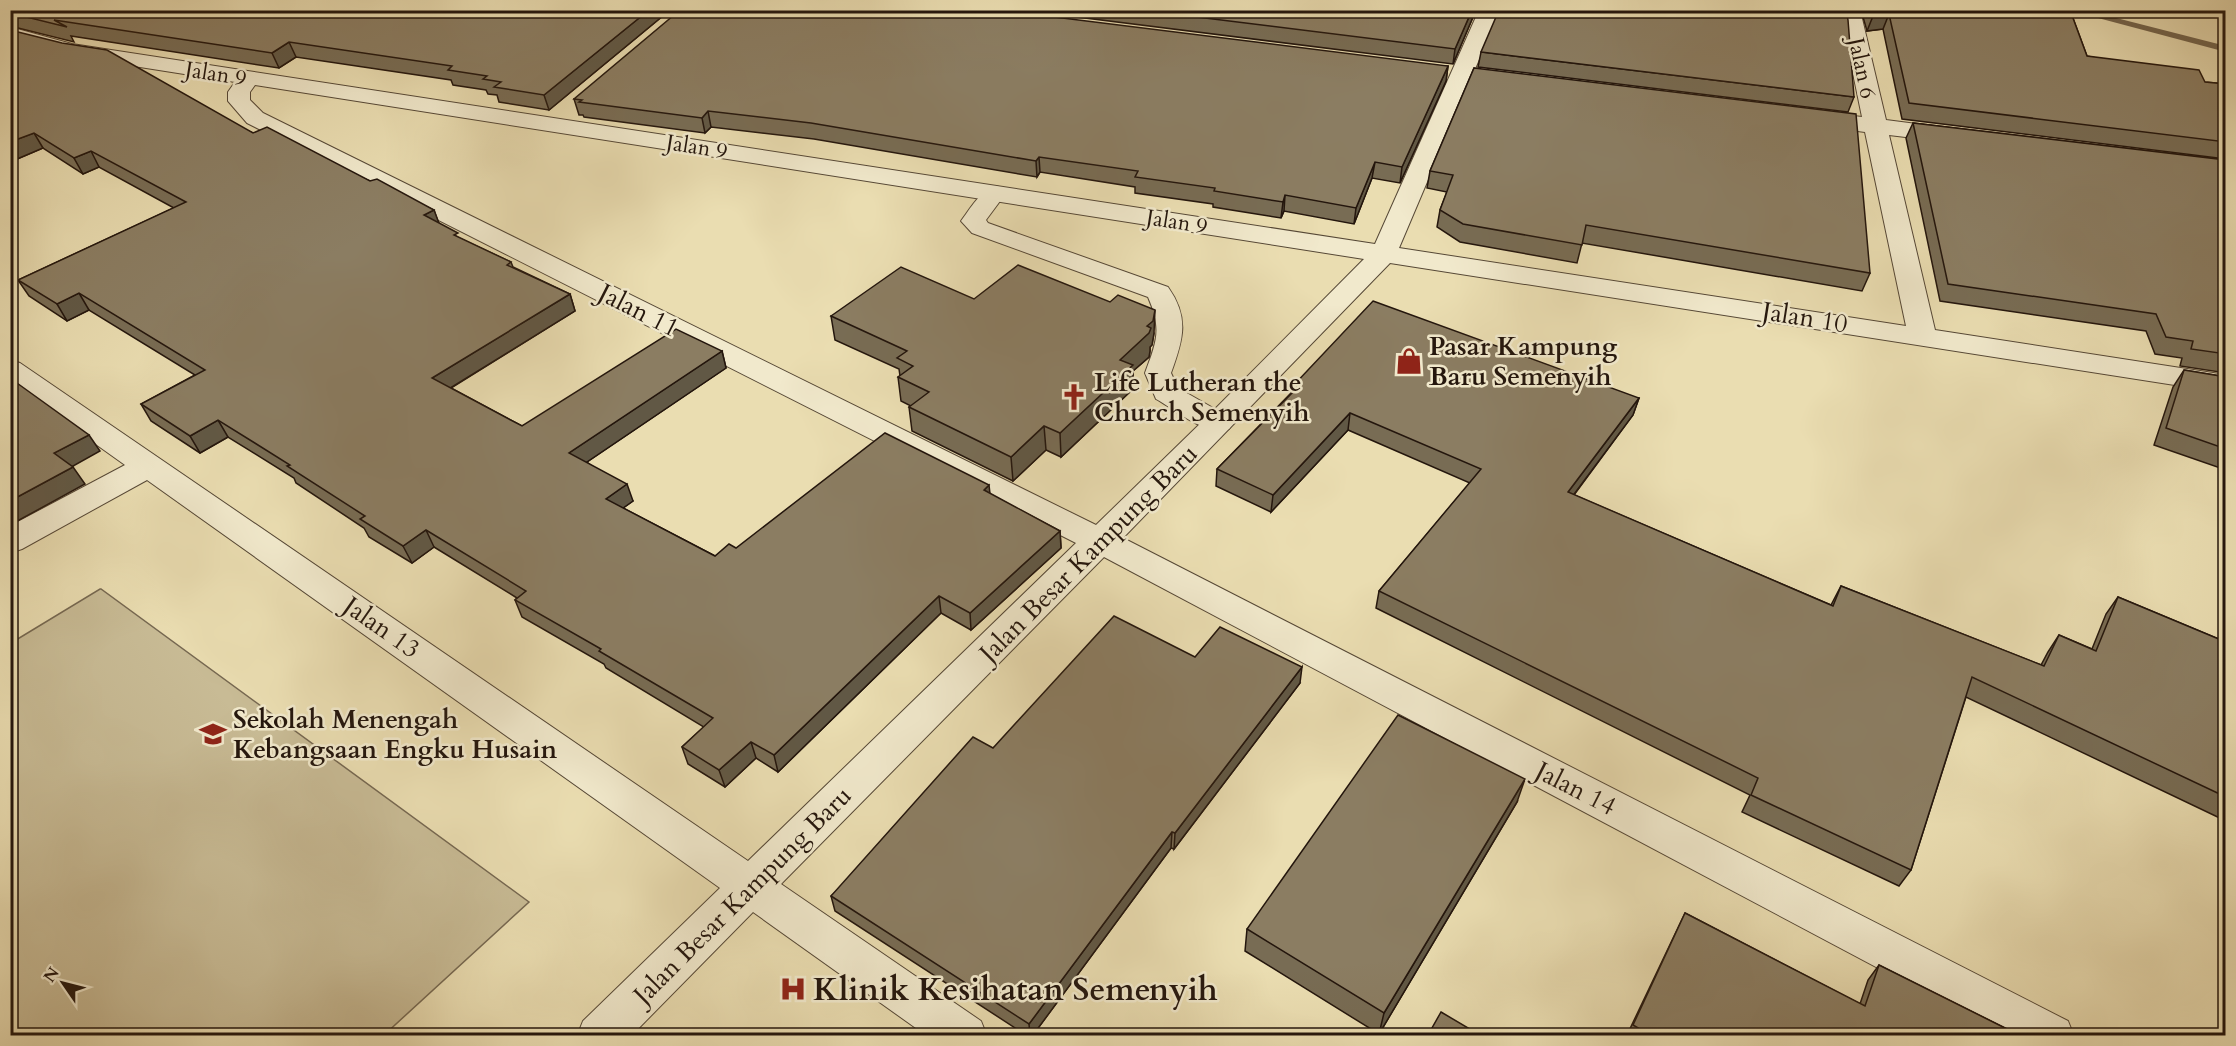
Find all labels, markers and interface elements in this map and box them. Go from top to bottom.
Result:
street label: Jalan 6 [1840,32,1883,102]
street label: Jalan 9 [180,54,249,94]
street label: Jalan 9 [661,127,730,167]
street label: Jalan 9 [1141,202,1210,242]
street label: Jalan 11 [589,273,685,346]
street label: Jalan 10 [1756,293,1850,342]
place label: Pasar Kampung Baru Semenyih [1429,329,1618,394]
shop icon: Pasar Kampung Baru Semenyih [1394,346,1424,376]
place label: Life Lutheran the Church Semenyih [1094,365,1309,430]
church icon: Life Lutheran the Church Semenyih [1059,382,1089,412]
street label: Jalan Besar Kampung Baru [969,437,1205,673]
street label: Jalan 13 [333,586,427,666]
place label: Sekolah Menengah Kebangsaan Engku Husain [233,702,558,767]
school or university icon: Sekolah Menengah Kebangsaan Engku Husain [198,719,228,749]
street label: Jalan 14 [1526,751,1622,824]
street label: Jalan Besar Kampung Baru [623,779,859,1015]
north arrow [33,953,93,1013]
text: N [39,963,65,987]
place label: Klinik Kesihatan Semenyih [813,968,1218,1012]
hospital icon: Klinik Kesihatan Semenyih [778,974,808,1004]

